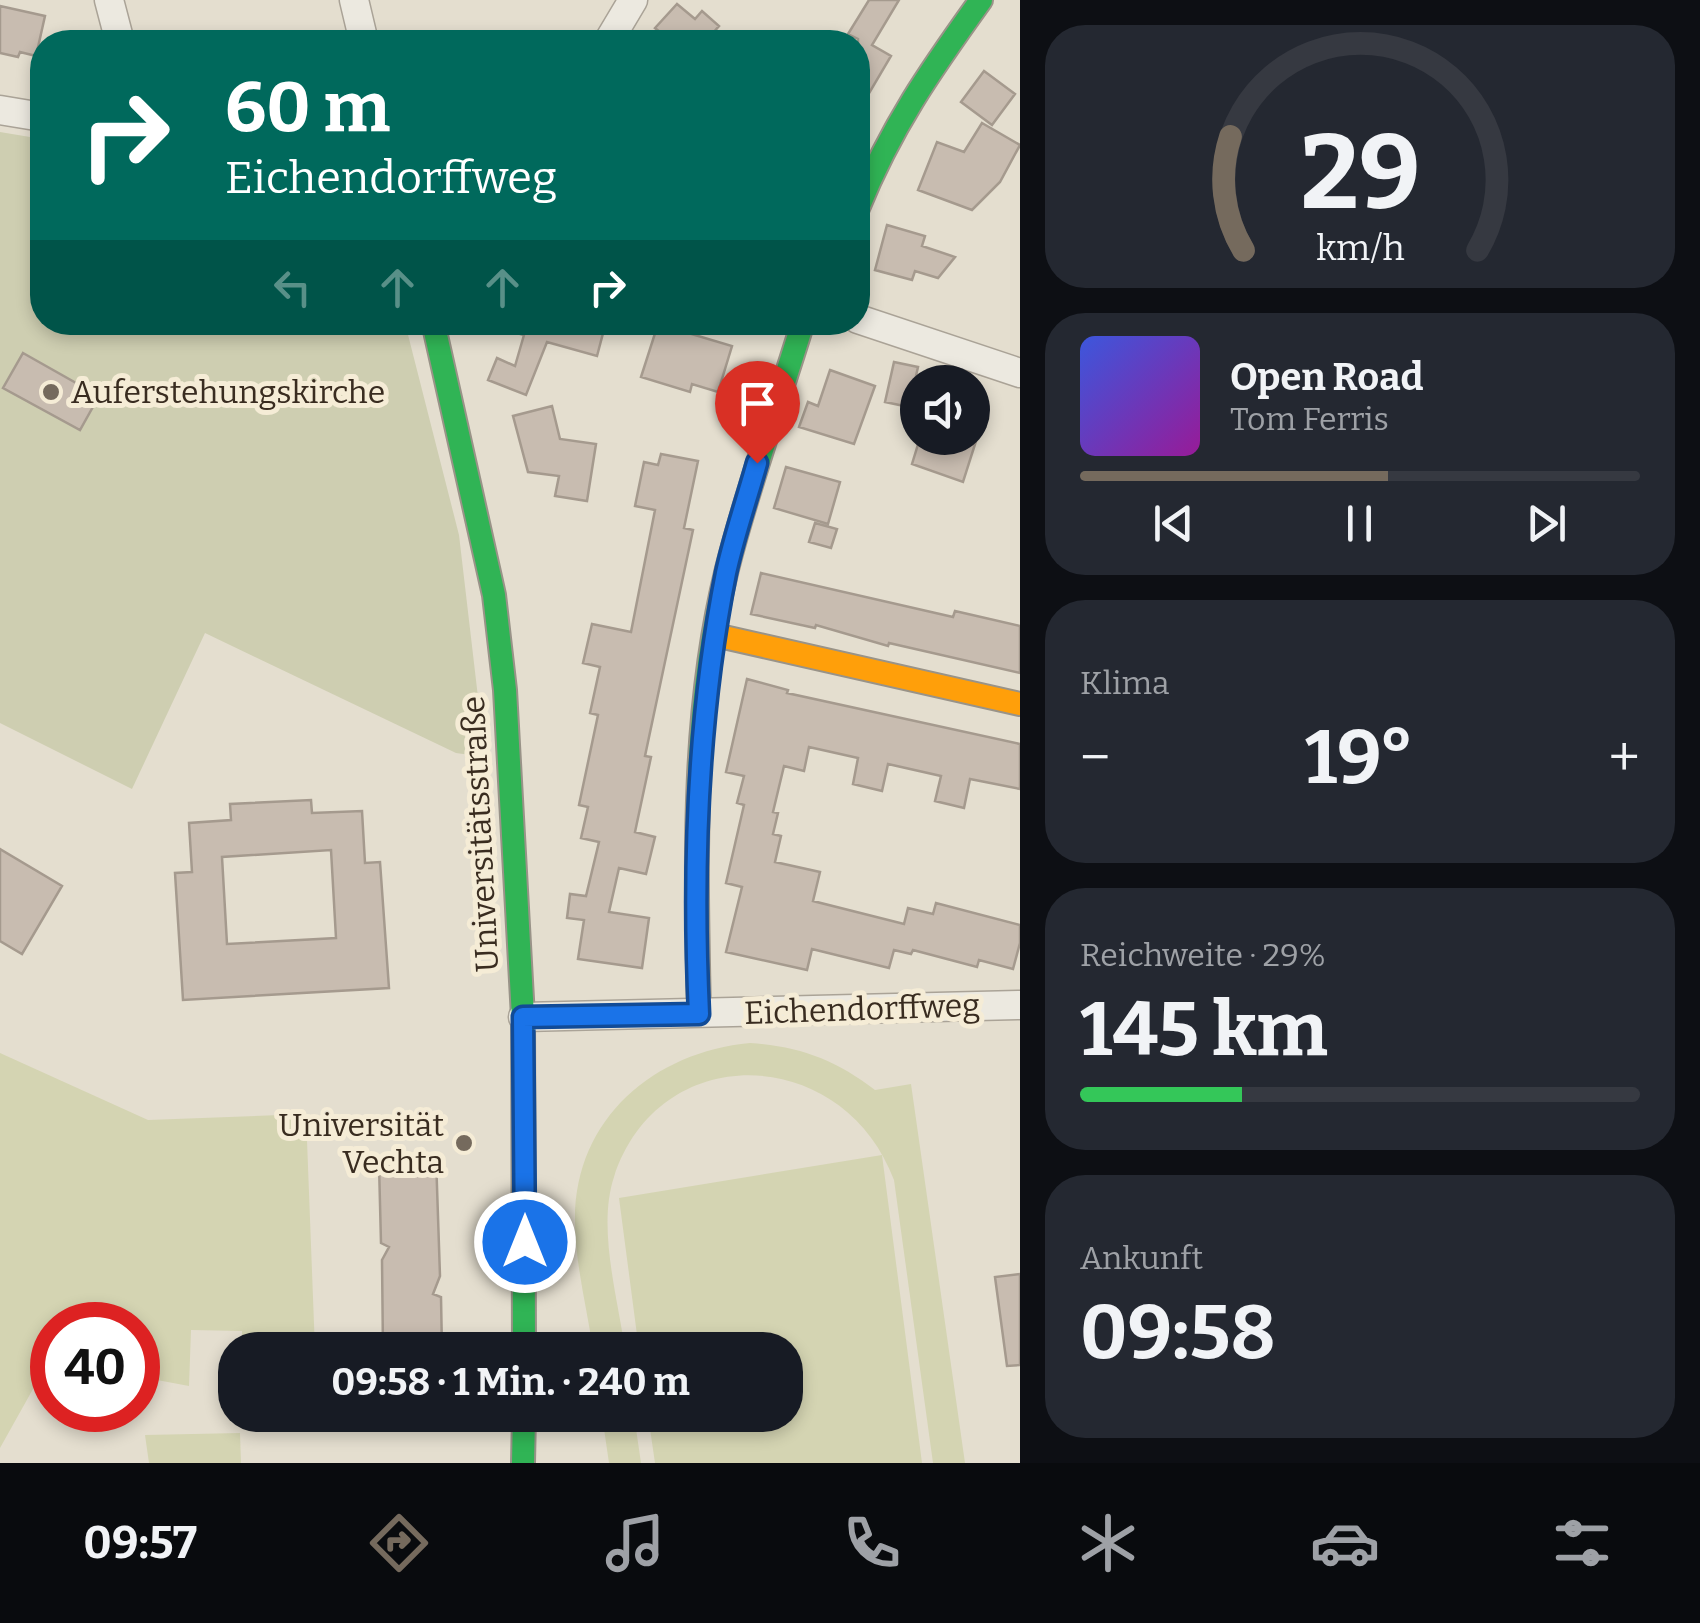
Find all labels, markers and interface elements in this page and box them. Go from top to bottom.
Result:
text: 60 m [225,66,390,150]
icon: right [60,70,190,200]
text: 29 [1300,111,1420,236]
text: Eichendorffweg [225,151,557,205]
text: km/h [1316,227,1404,269]
icon: left [265,260,320,315]
icon: ahead [370,260,425,315]
icon: ahead [475,260,530,315]
icon: right [580,260,635,315]
text: Open Road [1230,354,1423,400]
pin [715,361,800,464]
map controls [900,365,990,455]
button: sound [900,365,990,455]
place label: Auferstehungskirche [71,373,385,411]
icon: arrive [730,376,785,431]
marker: Auferstehungskirche [40,381,62,403]
text: Tom Ferris [1230,400,1389,438]
icon: previous [1146,496,1201,551]
icon: pause [1332,496,1387,551]
icon: next [1519,496,1574,551]
text: Klima [1080,664,1169,702]
street label: Universitätsstraße [454,695,506,973]
text: 19° [1305,713,1414,803]
text: − [1080,725,1110,791]
text: + [1609,725,1640,791]
text: Reichweite · 29% [1080,936,1326,974]
text: 145 km [1080,985,1328,1075]
street label: Eichendorffweg [743,986,981,1032]
place label: Universität Vechta [278,1106,444,1181]
marker: Universität Vechta [453,1132,475,1154]
position arrow [473,1190,577,1294]
text: Ankunft [1080,1239,1203,1277]
text: 09:58 [1080,1288,1276,1378]
speed limit sign: 40 [30,1302,160,1432]
text: 09:58 · 1 Min. · 240 m [331,1359,690,1405]
icon: directions [364,1508,434,1578]
icon: music [600,1508,670,1578]
icon: phone [837,1508,907,1578]
icon: climate [1073,1508,1143,1578]
icon: car [1310,1508,1380,1578]
icon: filters [1547,1508,1617,1578]
text: 09:57 [83,1516,197,1570]

